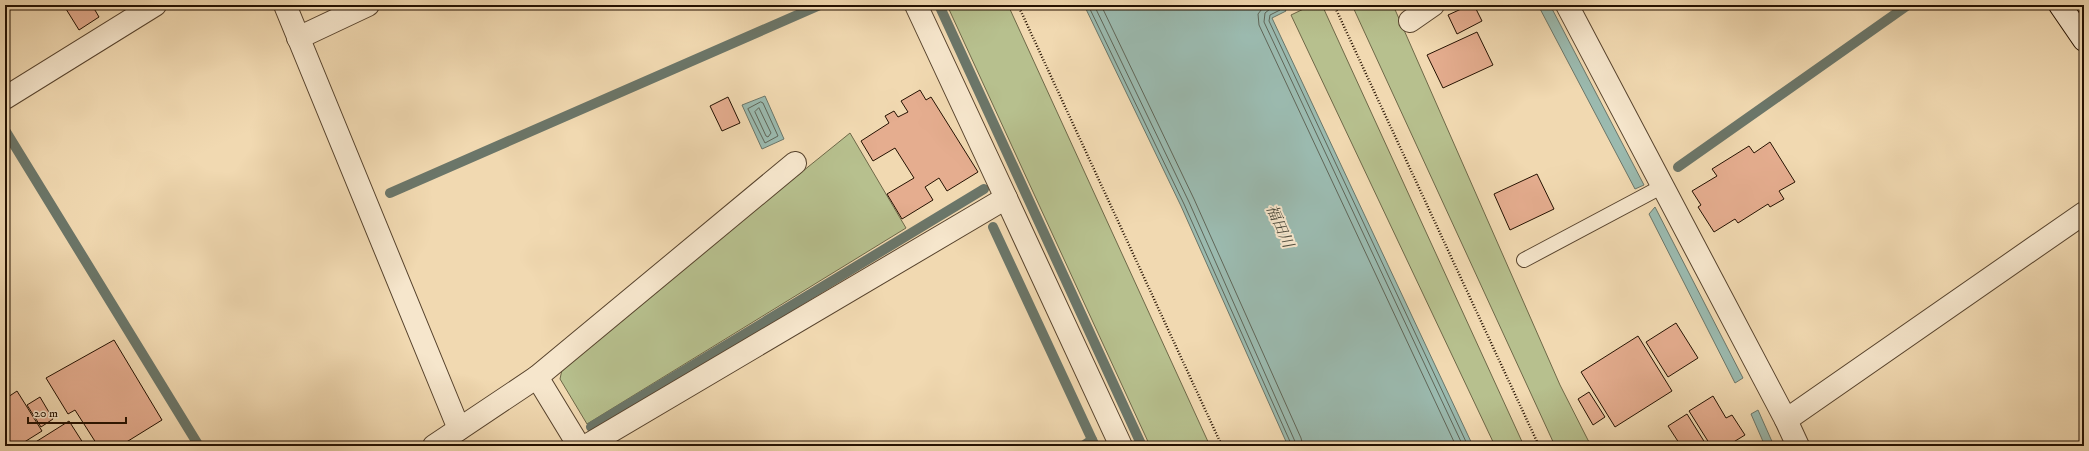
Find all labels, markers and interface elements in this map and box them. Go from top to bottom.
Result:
water label: 福田川 [1262,202,1298,252]
scale bar [28,399,126,425]
text: 20 m [34,406,58,421]

